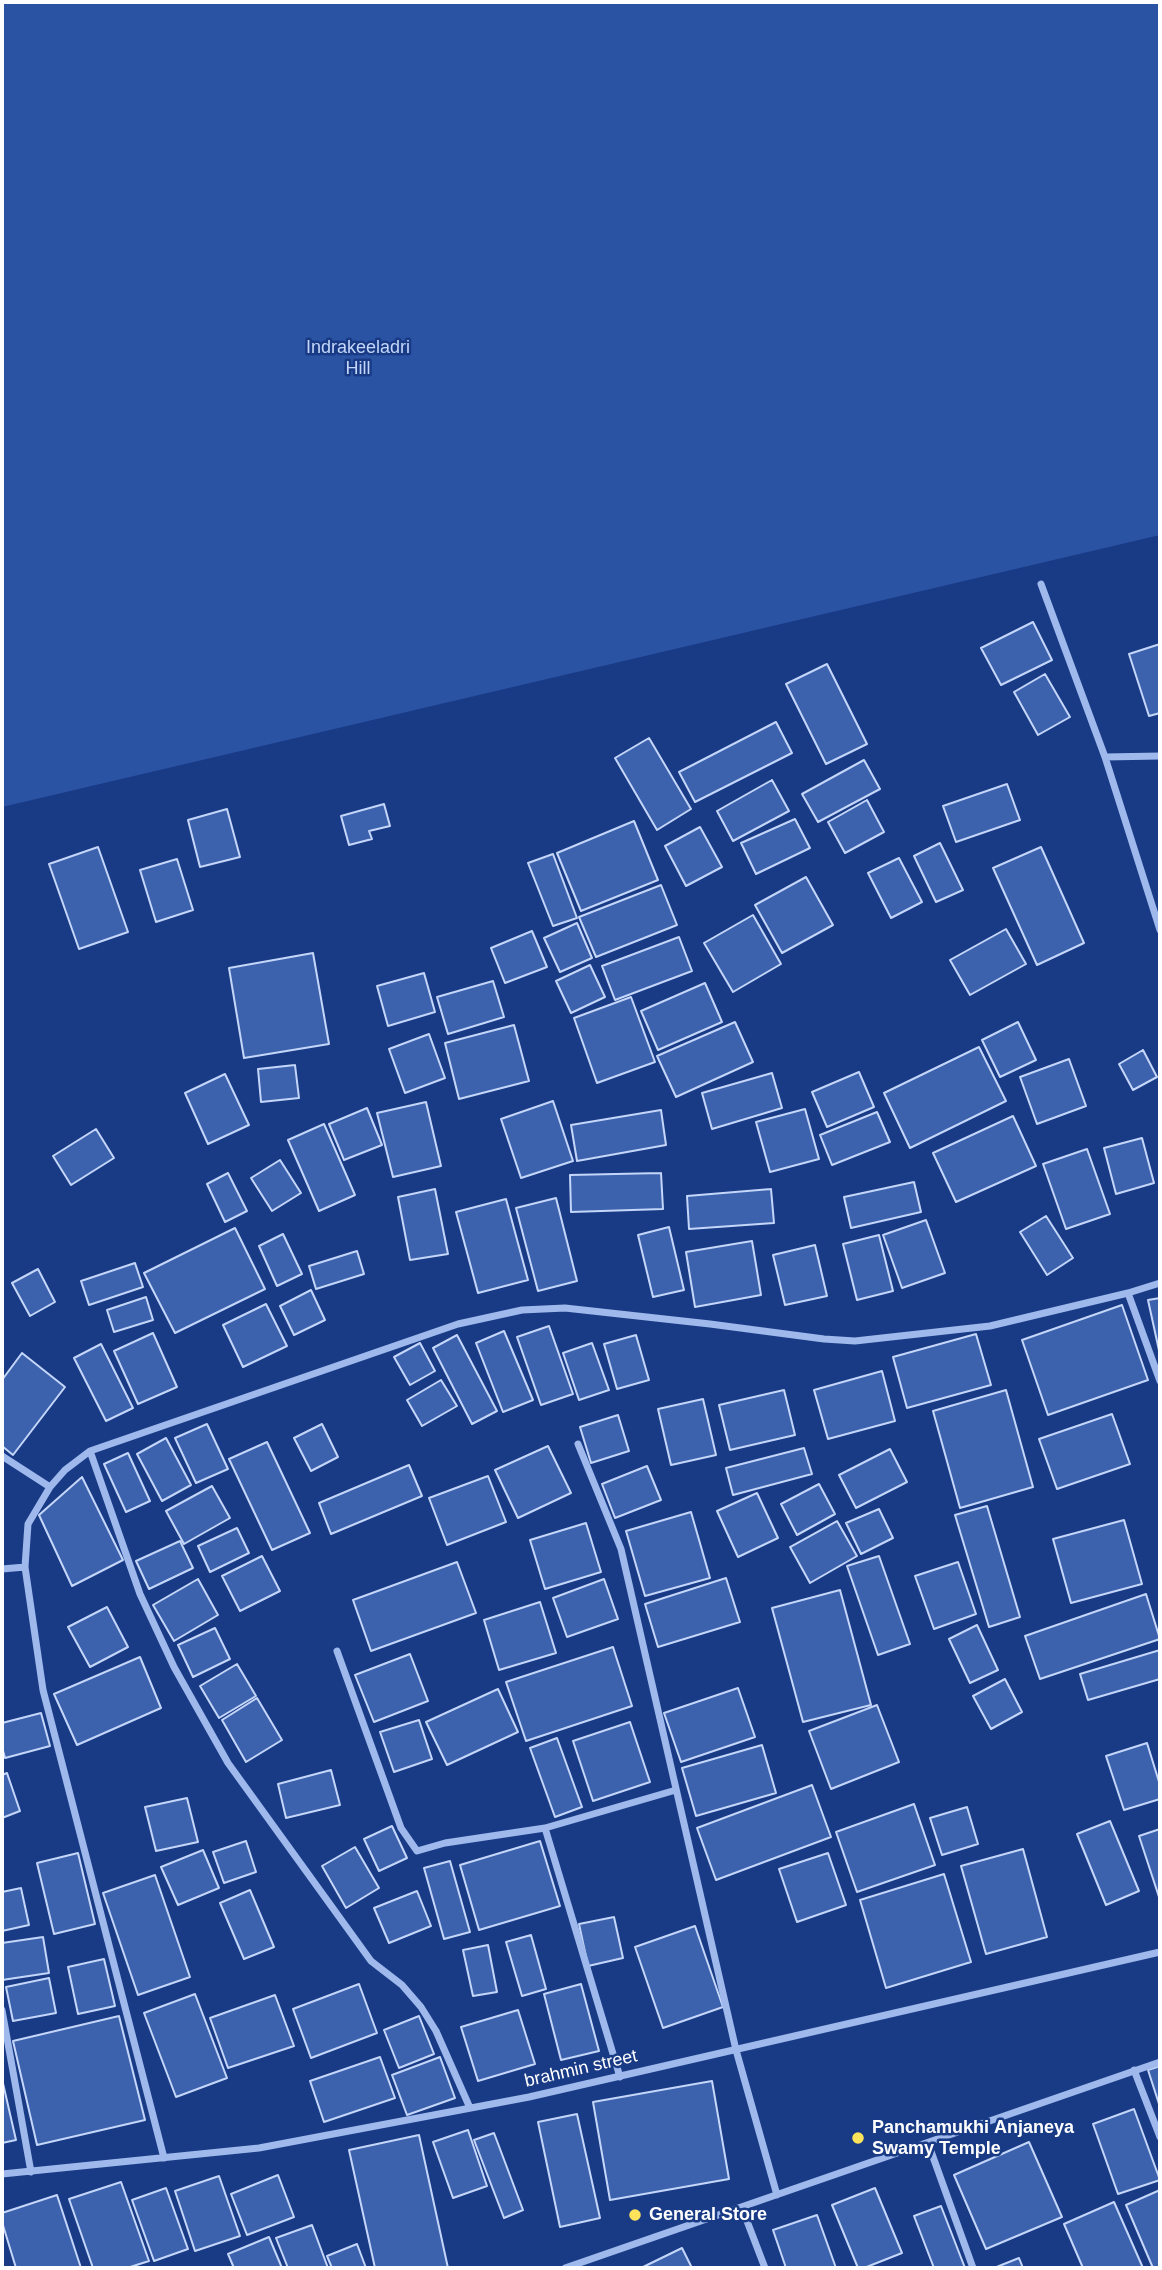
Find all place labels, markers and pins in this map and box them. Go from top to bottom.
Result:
place label: Panchamukhi Anjaneya Swamy Temple [872,2117,1074,2160]
marker: Panchamukhi Anjaneya Swamy Temple [850,2130,866,2146]
place label: General Store [649,2204,767,2226]
marker: General Store [627,2207,643,2223]

